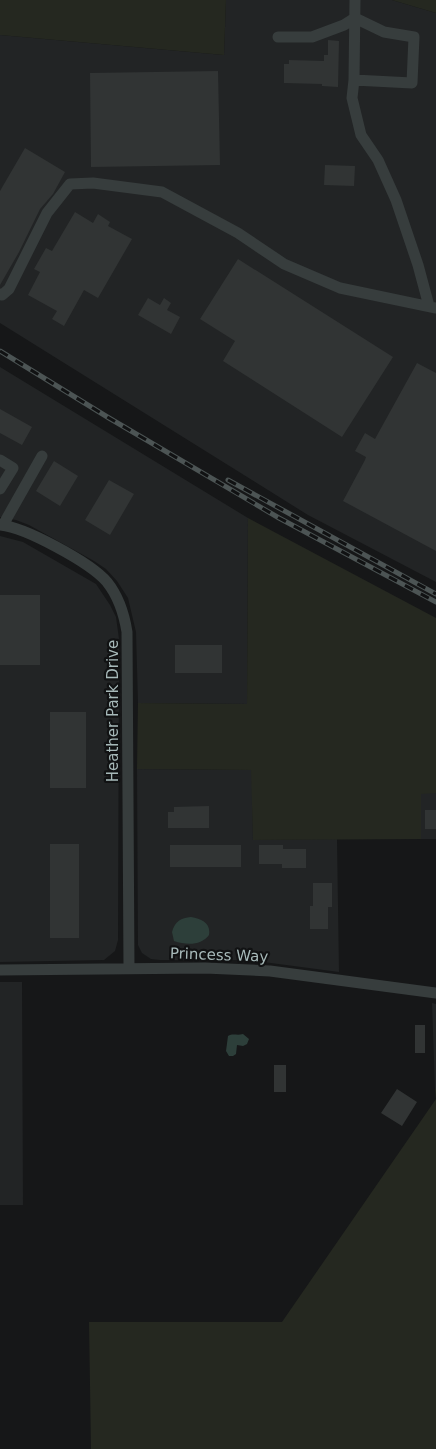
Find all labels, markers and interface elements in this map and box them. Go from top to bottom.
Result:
street label: Heather Park Drive [104,640,122,782]
street label: Princess Way [169,944,269,966]

